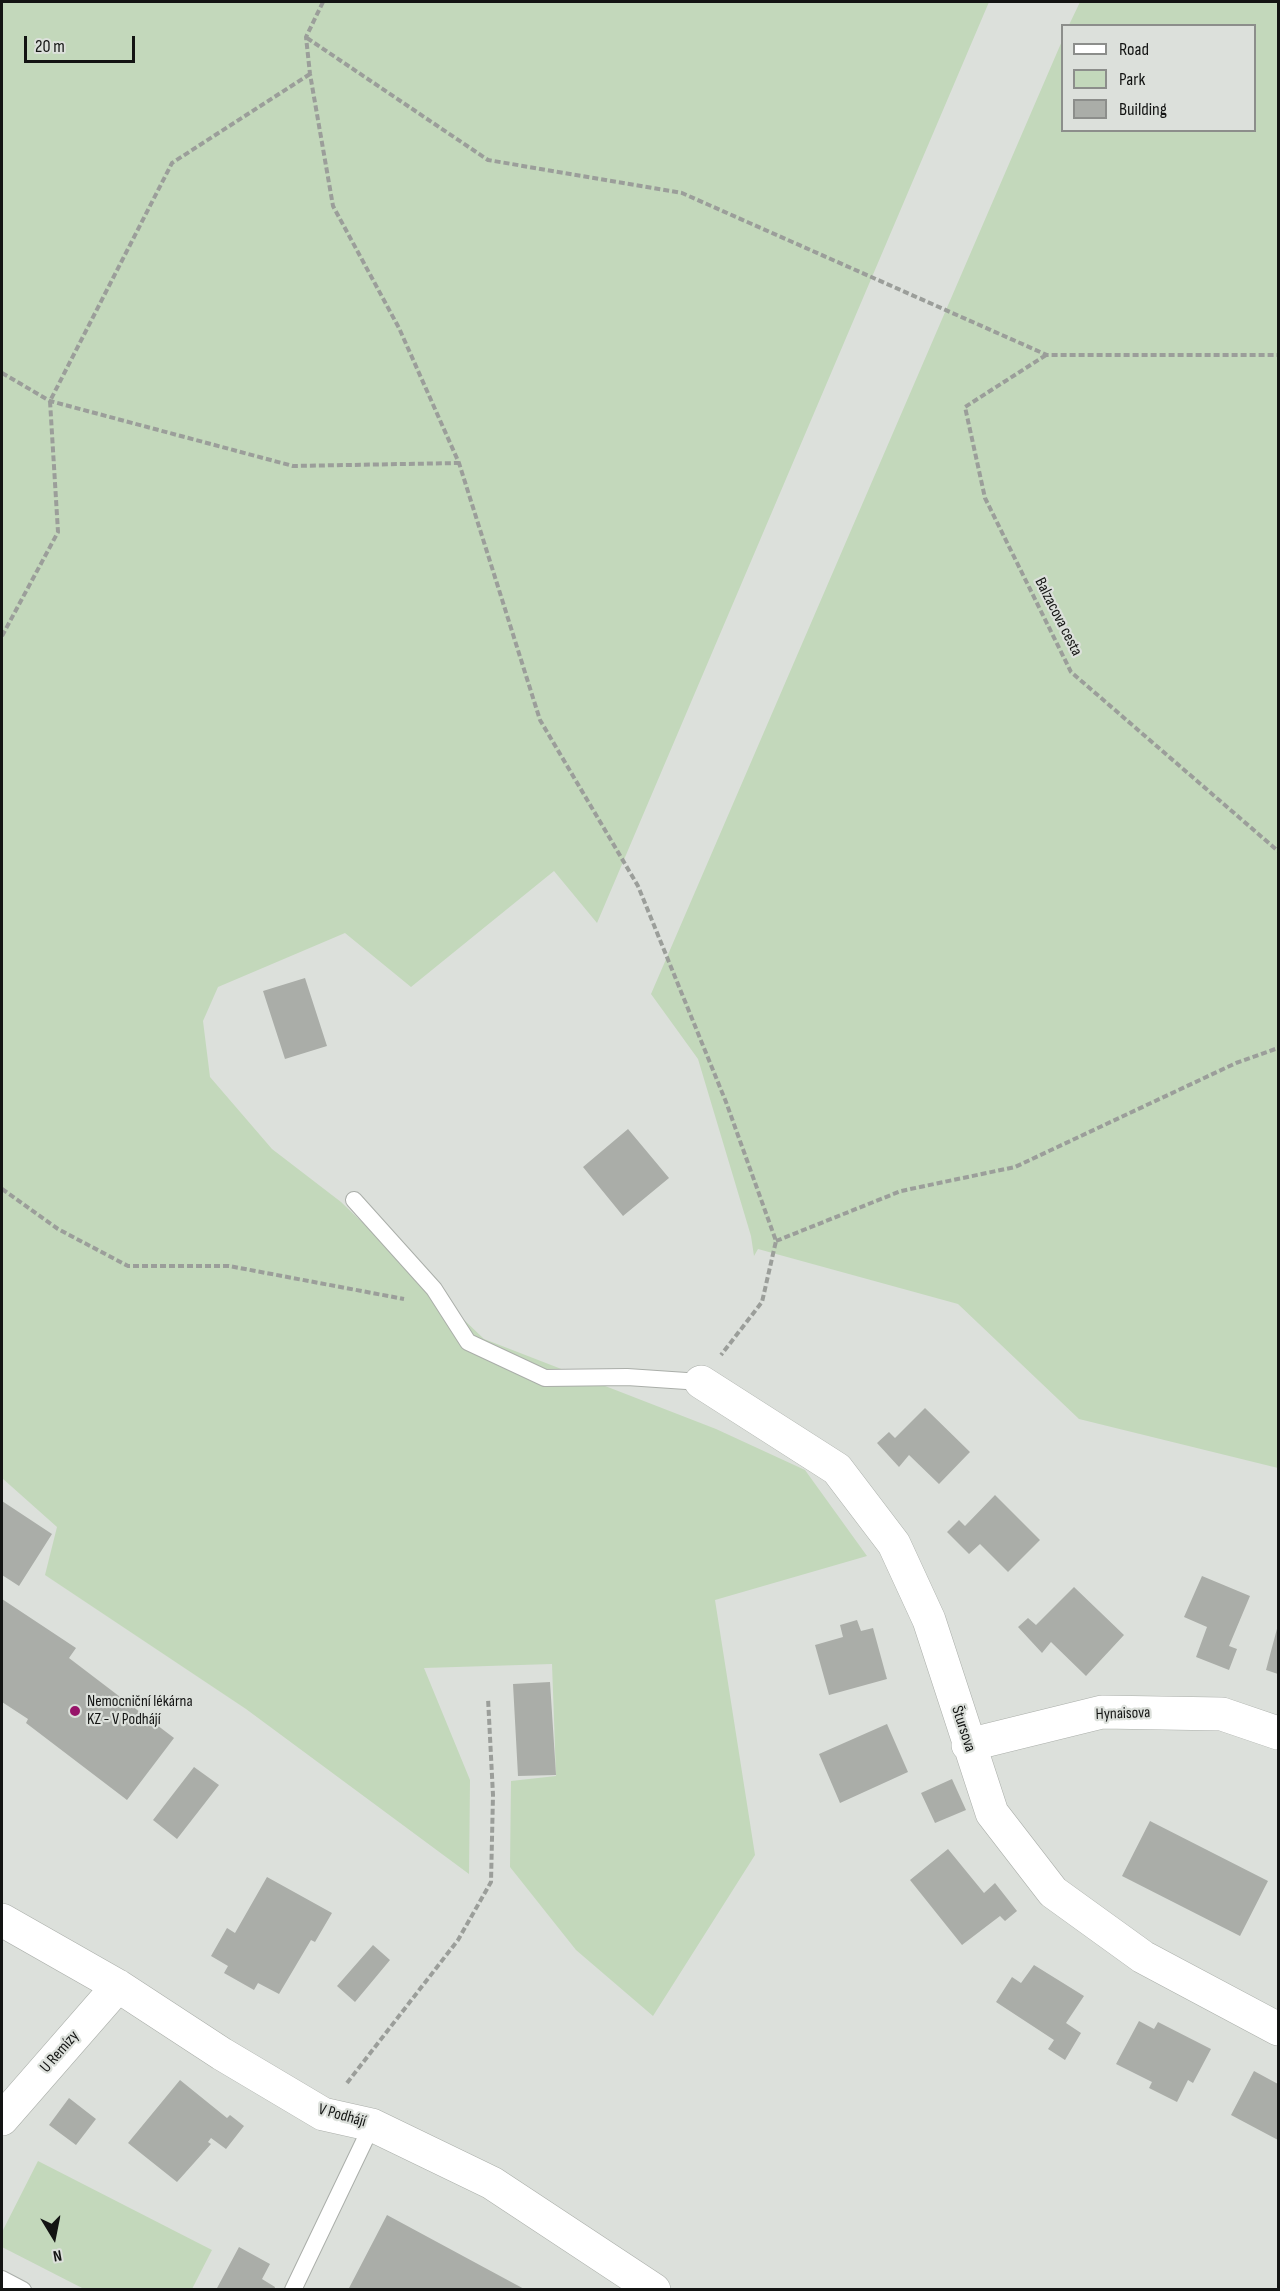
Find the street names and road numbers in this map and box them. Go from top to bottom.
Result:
street label: Balzacova cesta [1030,575,1086,659]
street label: Hynaisova [1095,1703,1151,1725]
street label: Štursova [947,1704,979,1754]
street label: U Remízy [37,2027,83,2077]
street label: V Podhájí [316,2100,368,2132]

